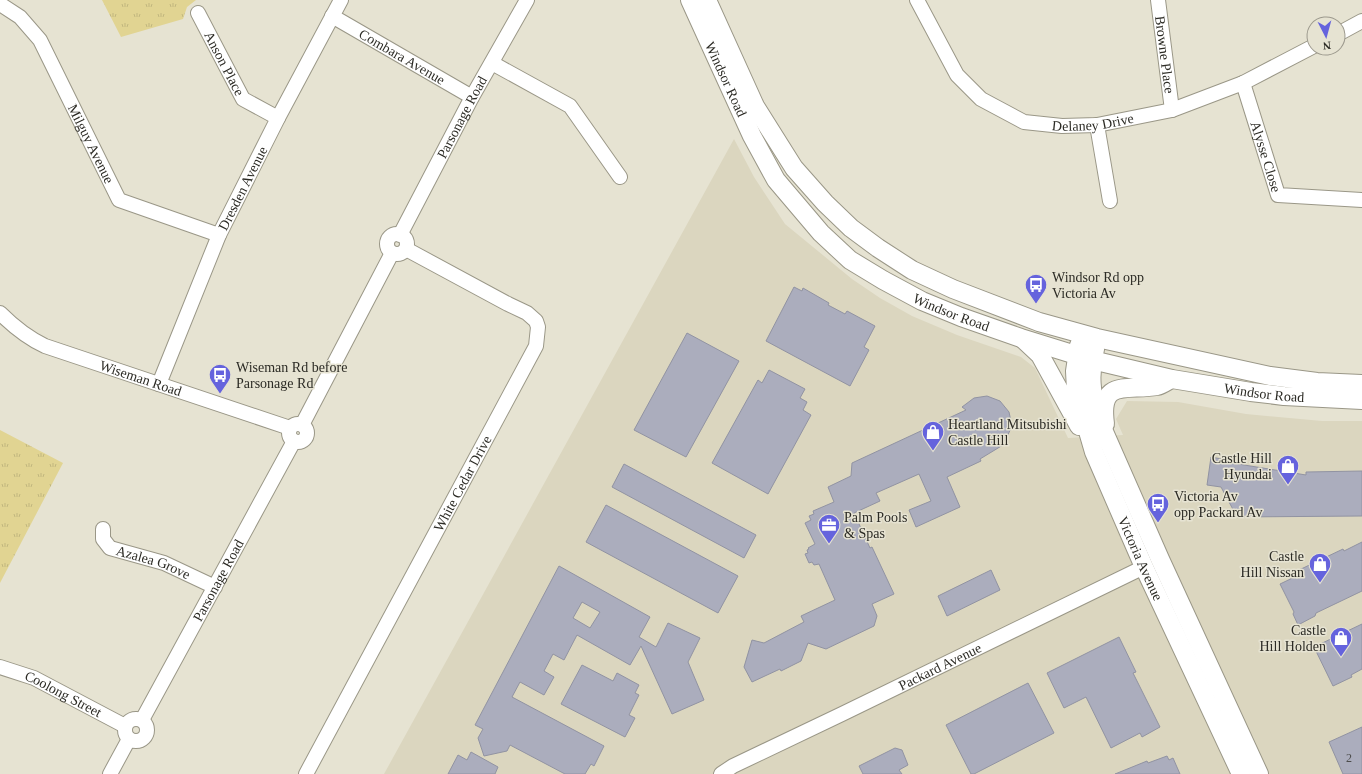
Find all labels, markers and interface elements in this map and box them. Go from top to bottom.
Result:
street label: Browne Place [1152,15,1177,94]
north arrow [1306,16,1346,56]
street label: Combara Avenue [356,26,447,88]
street label: Anson Place [201,29,247,98]
street label: Windsor Road [702,40,749,119]
text: N [1322,40,1332,52]
street label: Parsonage Road [434,74,490,161]
street label: Milguy Avenue [65,102,117,186]
street label: Delaney Drive [1051,111,1135,134]
street label: Alysse Close [1247,119,1284,194]
street label: Dresden Avenue [216,144,270,233]
place label: Windsor Rd opp Victoria Av [1052,270,1144,301]
bus stop icon: Windsor Rd opp Victoria Av [1023,272,1049,305]
street label: Windsor Road [910,291,991,334]
street label: Wiseman Road [98,358,183,399]
place label: Wiseman Rd before Parsonage Rd [236,360,347,391]
bus stop icon: Wiseman Rd before Parsonage Rd [207,362,233,395]
street label: Windsor Road [1223,381,1304,405]
place label: Heartland Mitsubishi Castle Hill [948,417,1067,448]
shop icon: Heartland Mitsubishi Castle Hill [920,419,946,452]
street label: White Cedar Drive [431,433,494,534]
place label: Castle Hill Hyundai [1212,451,1272,482]
shop icon: Castle Hill Hyundai [1275,453,1301,486]
place label: Victoria Av opp Packard Av [1174,489,1262,520]
bus stop icon: Victoria Av opp Packard Av [1145,491,1171,524]
place label: Palm Pools & Spas [844,510,907,541]
office icon: Palm Pools & Spas [816,512,842,545]
street label: Victoria Avenue [1115,514,1166,603]
street label: Parsonage Road [190,537,247,624]
street label: Azalea Grove [115,543,193,582]
place label: Castle Hill Nissan [1241,549,1304,580]
shop icon: Castle Hill Nissan [1307,551,1333,584]
place label: Castle Hill Holden [1260,623,1326,654]
shop icon: Castle Hill Holden [1328,625,1354,658]
street label: Packard Avenue [896,640,984,693]
street label: Coolong Street [23,669,104,720]
house number: 2 [1346,751,1352,765]

